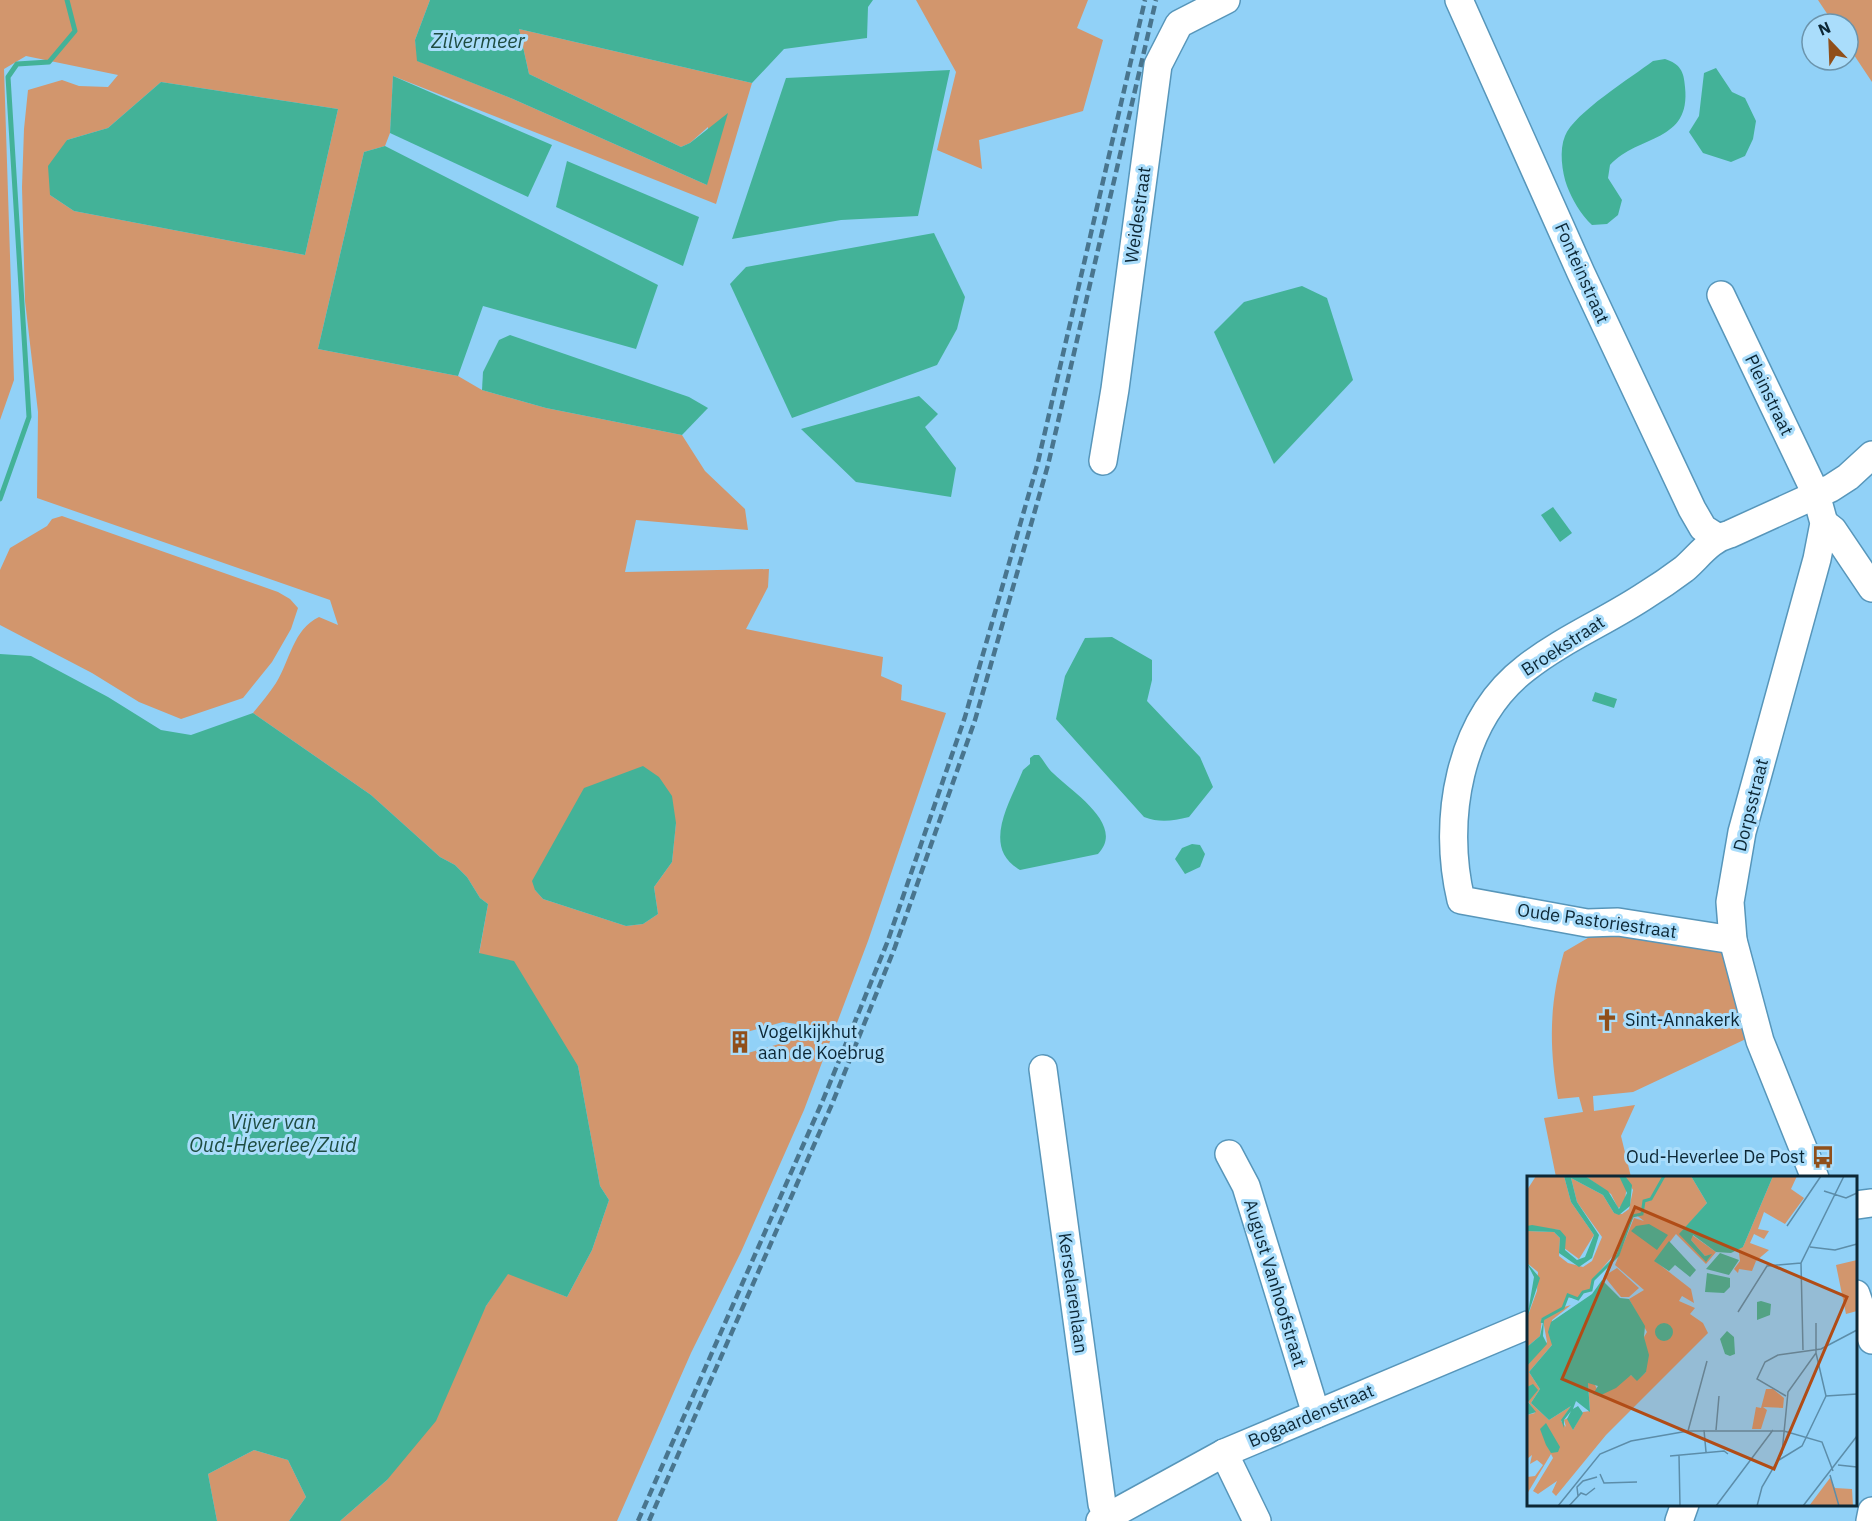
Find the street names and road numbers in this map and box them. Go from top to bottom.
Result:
street label: Weidestraat [1119,165,1156,265]
street label: Fonteinstraat [1550,219,1615,327]
street label: Pleinstraat [1740,350,1799,439]
street label: Broekstraat [1517,610,1609,681]
street label: Dorpsstraat [1728,756,1773,854]
street label: Oude Pastoriestraat [1516,898,1678,943]
street label: August Vanhoofstraat [1239,1196,1312,1369]
street label: Kerselarenlaan [1054,1231,1093,1355]
street label: Bogaardenstraat [1244,1379,1377,1452]

